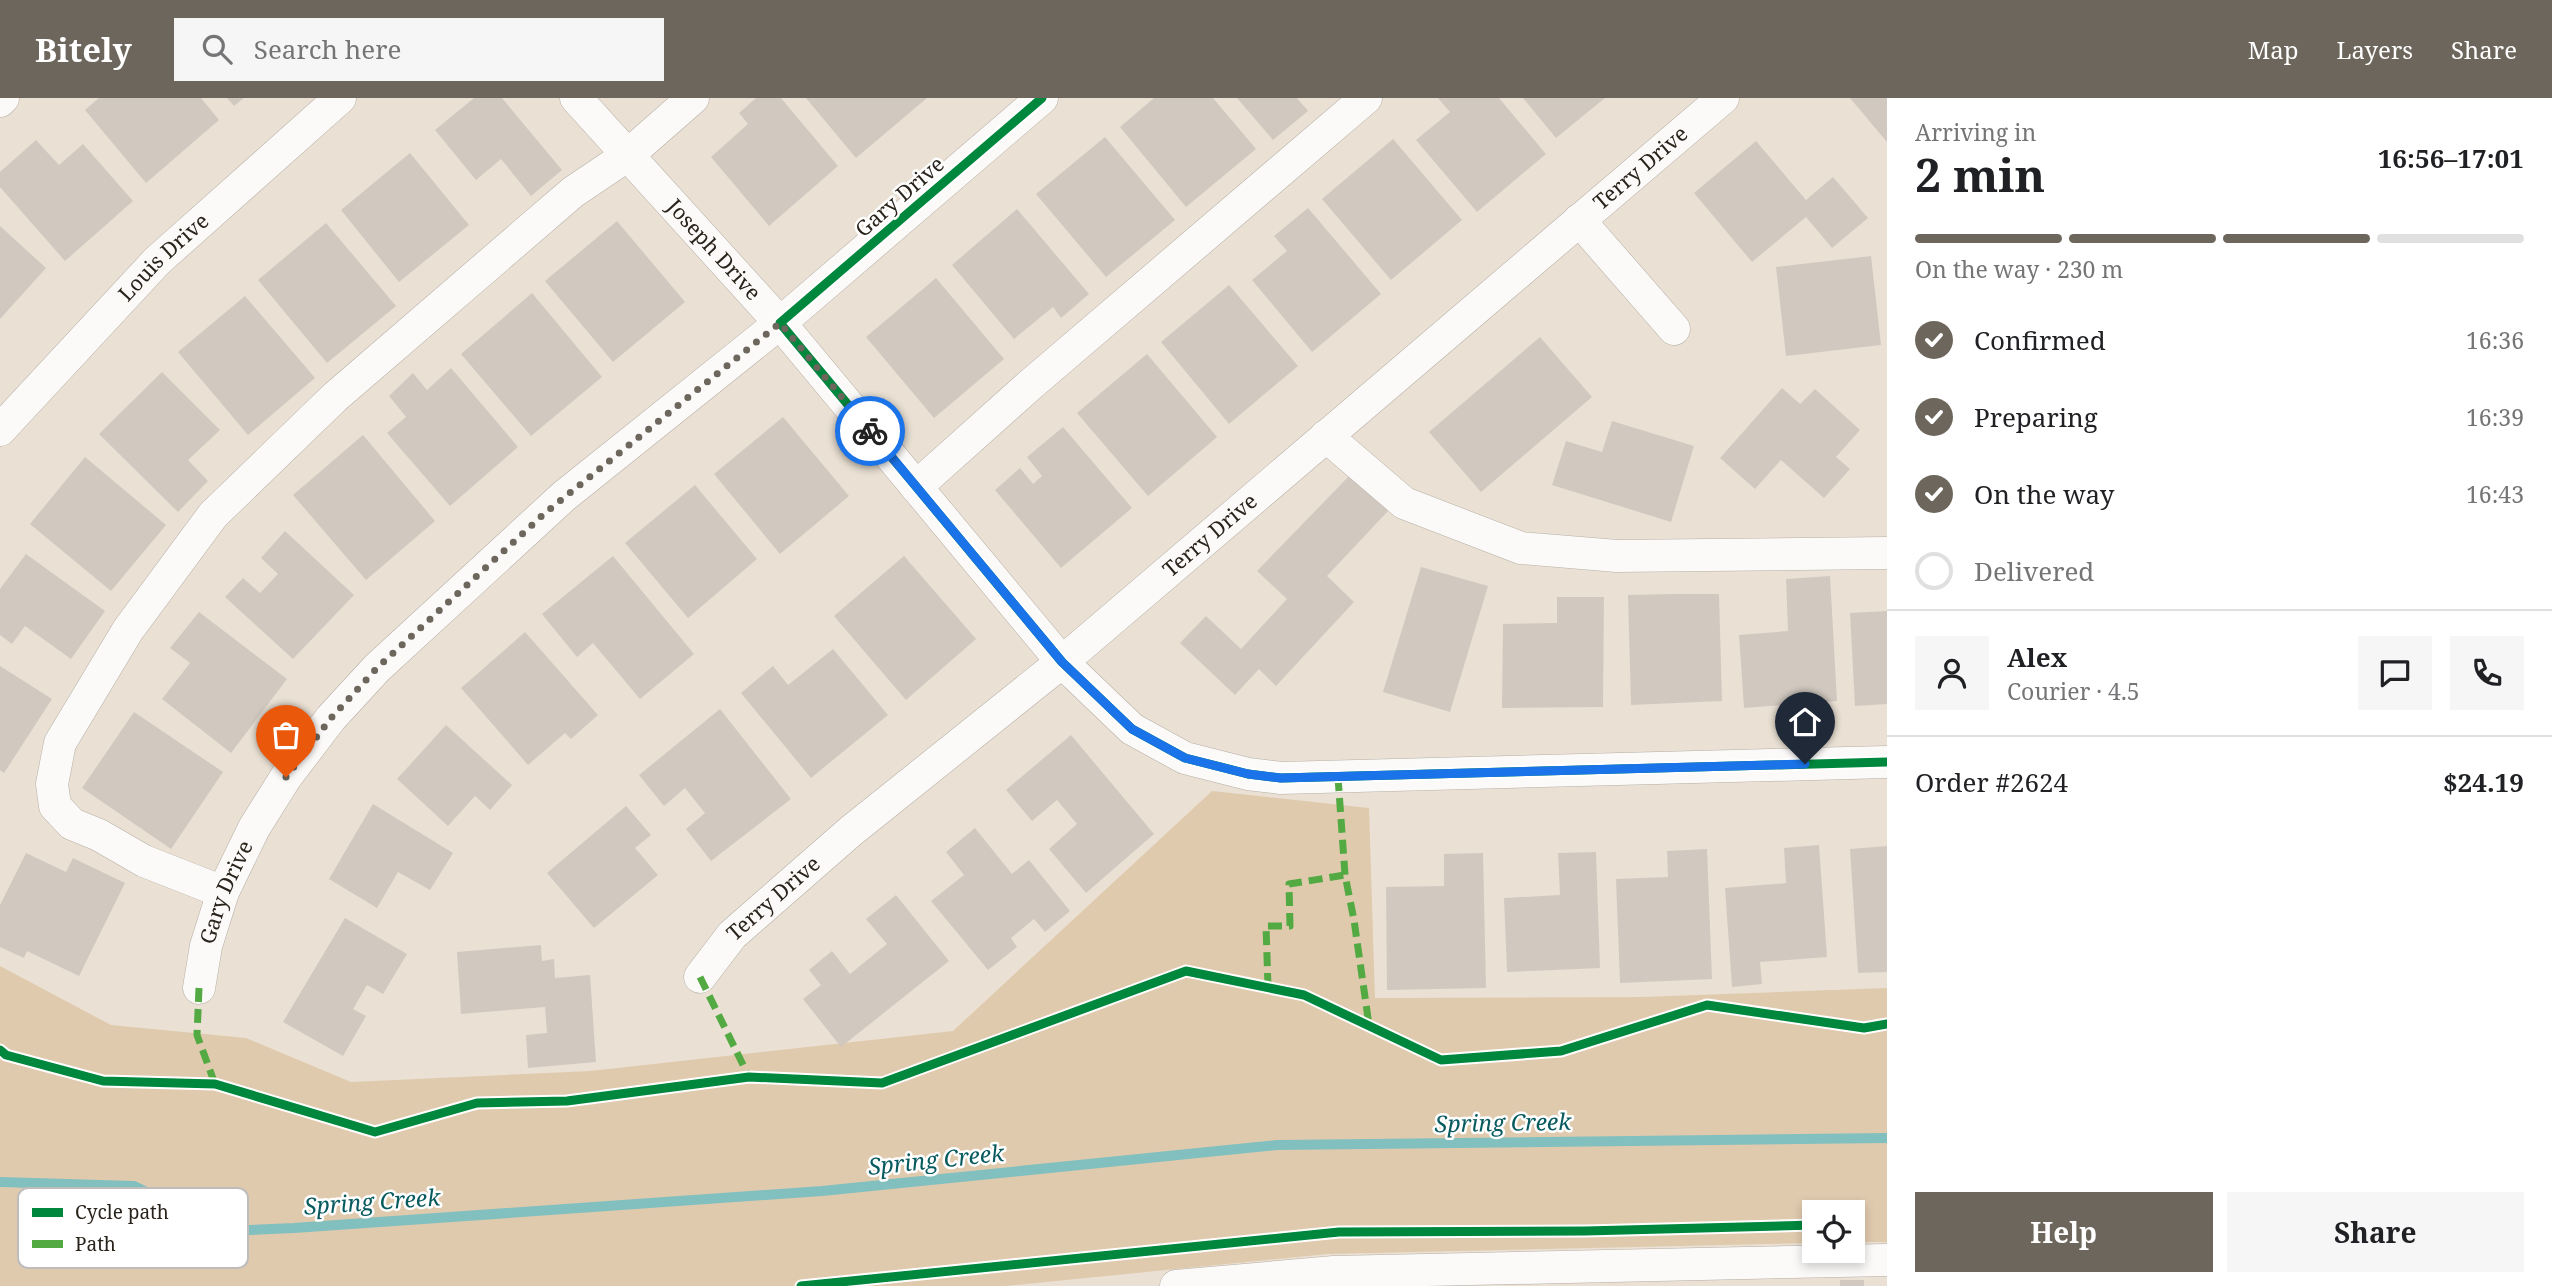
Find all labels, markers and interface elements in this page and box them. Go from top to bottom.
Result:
search box [174,18,664,81]
text: Bitely [35,27,132,72]
icon: search [198,30,236,68]
text: Search here [254,31,401,67]
text: Map [2248,33,2299,66]
text: Layers [2337,33,2413,66]
text: Share [2451,33,2517,66]
text: Arriving in [1915,116,2036,148]
street label: Terry Drive [1587,119,1693,216]
text: 16:56–17:01 [2378,140,2524,176]
text: 2 min [1915,143,2045,205]
street label: Gary Drive [849,150,950,243]
street label: Joseph Drive [661,192,768,306]
street label: Louis Drive [112,206,214,307]
text: On the way · 230 m [1915,253,2123,285]
icon: check [1915,321,1953,359]
text: Confirmed [1974,322,2106,358]
text: 16:36 [2466,324,2524,356]
courier [835,396,905,466]
icon: check [1915,398,1953,436]
text: Preparing [1974,399,2098,435]
text: 16:39 [2466,401,2524,433]
icon: bike [851,412,889,450]
icon: check [1915,475,1953,513]
text: On the way [1974,476,2114,512]
text: 16:43 [2466,478,2524,510]
street label: Terry Drive [1157,487,1263,583]
text: Delivered [1974,553,2094,589]
button: person [1915,636,1989,710]
button: chat [2358,636,2432,710]
button: phone [2450,636,2524,710]
text: Alex [2007,639,2067,675]
text: Courier · 4.5 [2007,675,2140,707]
pin [1775,692,1835,764]
icon: home [1786,703,1824,741]
pin [256,705,316,777]
icon: bag [267,716,305,754]
text: Order #2624 [1915,764,2068,800]
text: $24.19 [2443,764,2524,800]
street label: Gary Drive [193,835,259,947]
street label: Terry Drive [720,849,826,946]
water label: Spring Creek [1434,1105,1572,1139]
water label: Spring Creek [866,1136,1006,1182]
water label: Spring Creek [303,1180,442,1222]
legend [18,1188,248,1268]
button: Help [1915,1192,2213,1272]
button: Share [2227,1192,2524,1272]
text: Cycle path [75,1199,169,1225]
map controls [1802,1200,1865,1263]
button: locate [1802,1200,1865,1263]
text: Path [75,1231,116,1257]

